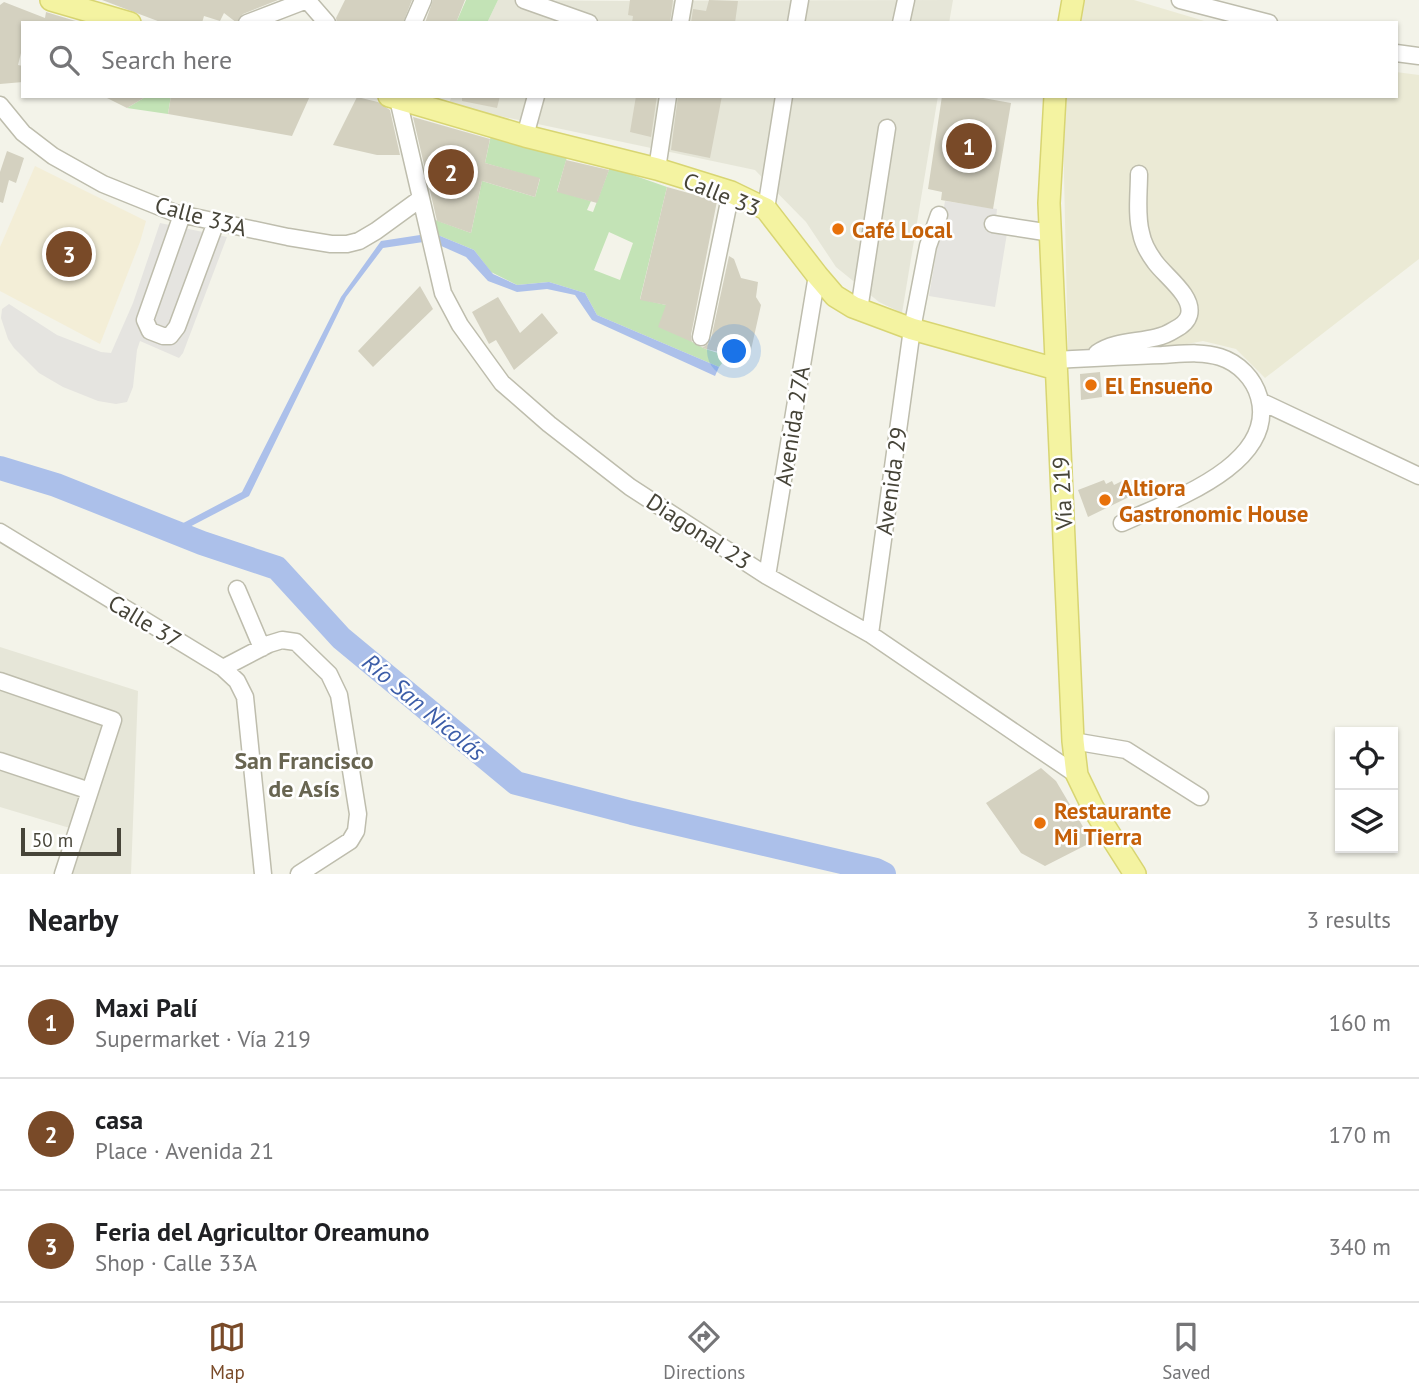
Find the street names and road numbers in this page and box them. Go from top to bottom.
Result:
street label: Calle 33 [679,165,765,223]
street label: Calle 33A [152,190,251,242]
street label: Avenida 27A [768,363,816,488]
street label: Avenida 29 [869,425,913,537]
street label: Vía 219 [1046,456,1078,531]
street label: Diagonal 23 [641,486,757,576]
street label: Calle 37 [103,588,187,654]

